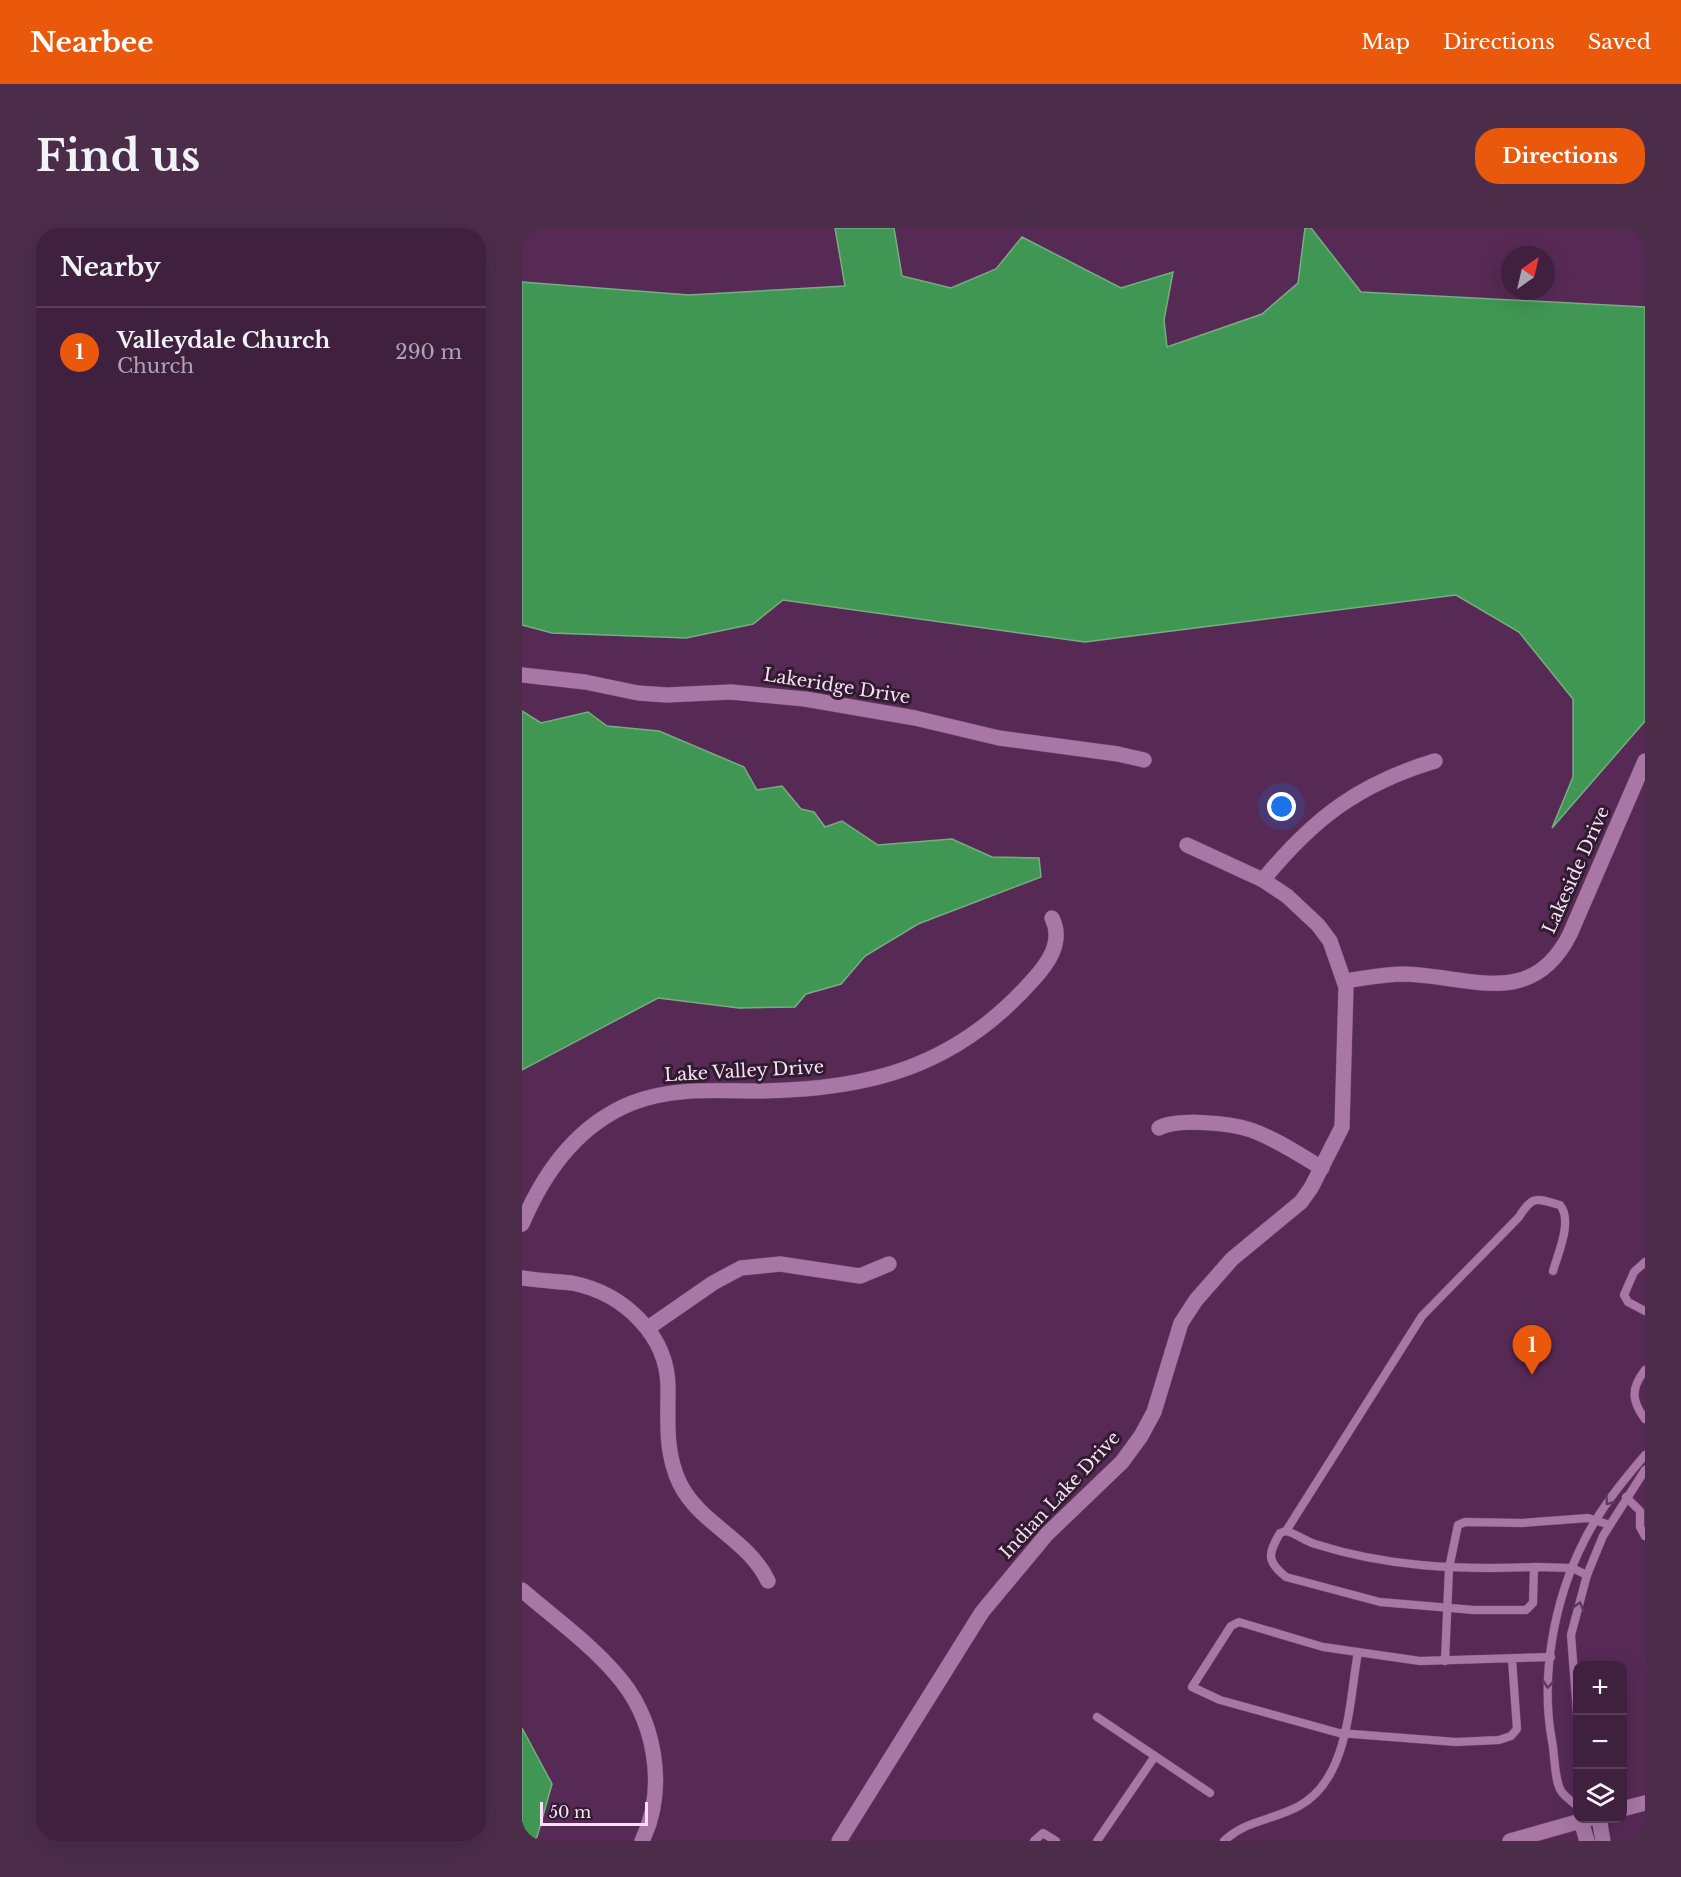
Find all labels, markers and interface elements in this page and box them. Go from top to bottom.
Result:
text: Nearbee [30,25,154,60]
text: Map [1361,29,1410,55]
text: Directions [1443,29,1555,55]
text: Saved [1588,29,1651,55]
button: Directions [1475,128,1645,184]
text: Find us [36,130,200,182]
north arrow [1501,246,1555,300]
text: Nearby [60,251,161,283]
text: Valleydale Church [117,327,330,354]
text: 1 [75,340,84,364]
text: 290 m [395,340,462,364]
text: Church [117,354,194,378]
street label: Lakeridge Drive [762,664,912,708]
your location [1267,792,1296,821]
street label: Lakeside Drive [1538,803,1614,937]
street label: Lake Valley Drive [664,1056,824,1086]
pin: 1 [1512,1326,1552,1375]
street label: Indian Lake Drive [995,1427,1125,1563]
one-way arrow [1605,1495,1616,1506]
one-way arrow [1572,1601,1584,1612]
map controls [1573,1661,1627,1823]
button: + [1573,1661,1627,1715]
one-way arrow [1542,1679,1555,1688]
button: − [1573,1715,1627,1769]
button: layers [1573,1769,1627,1823]
scale bar [540,1799,648,1826]
text: 50 m [549,1802,591,1822]

